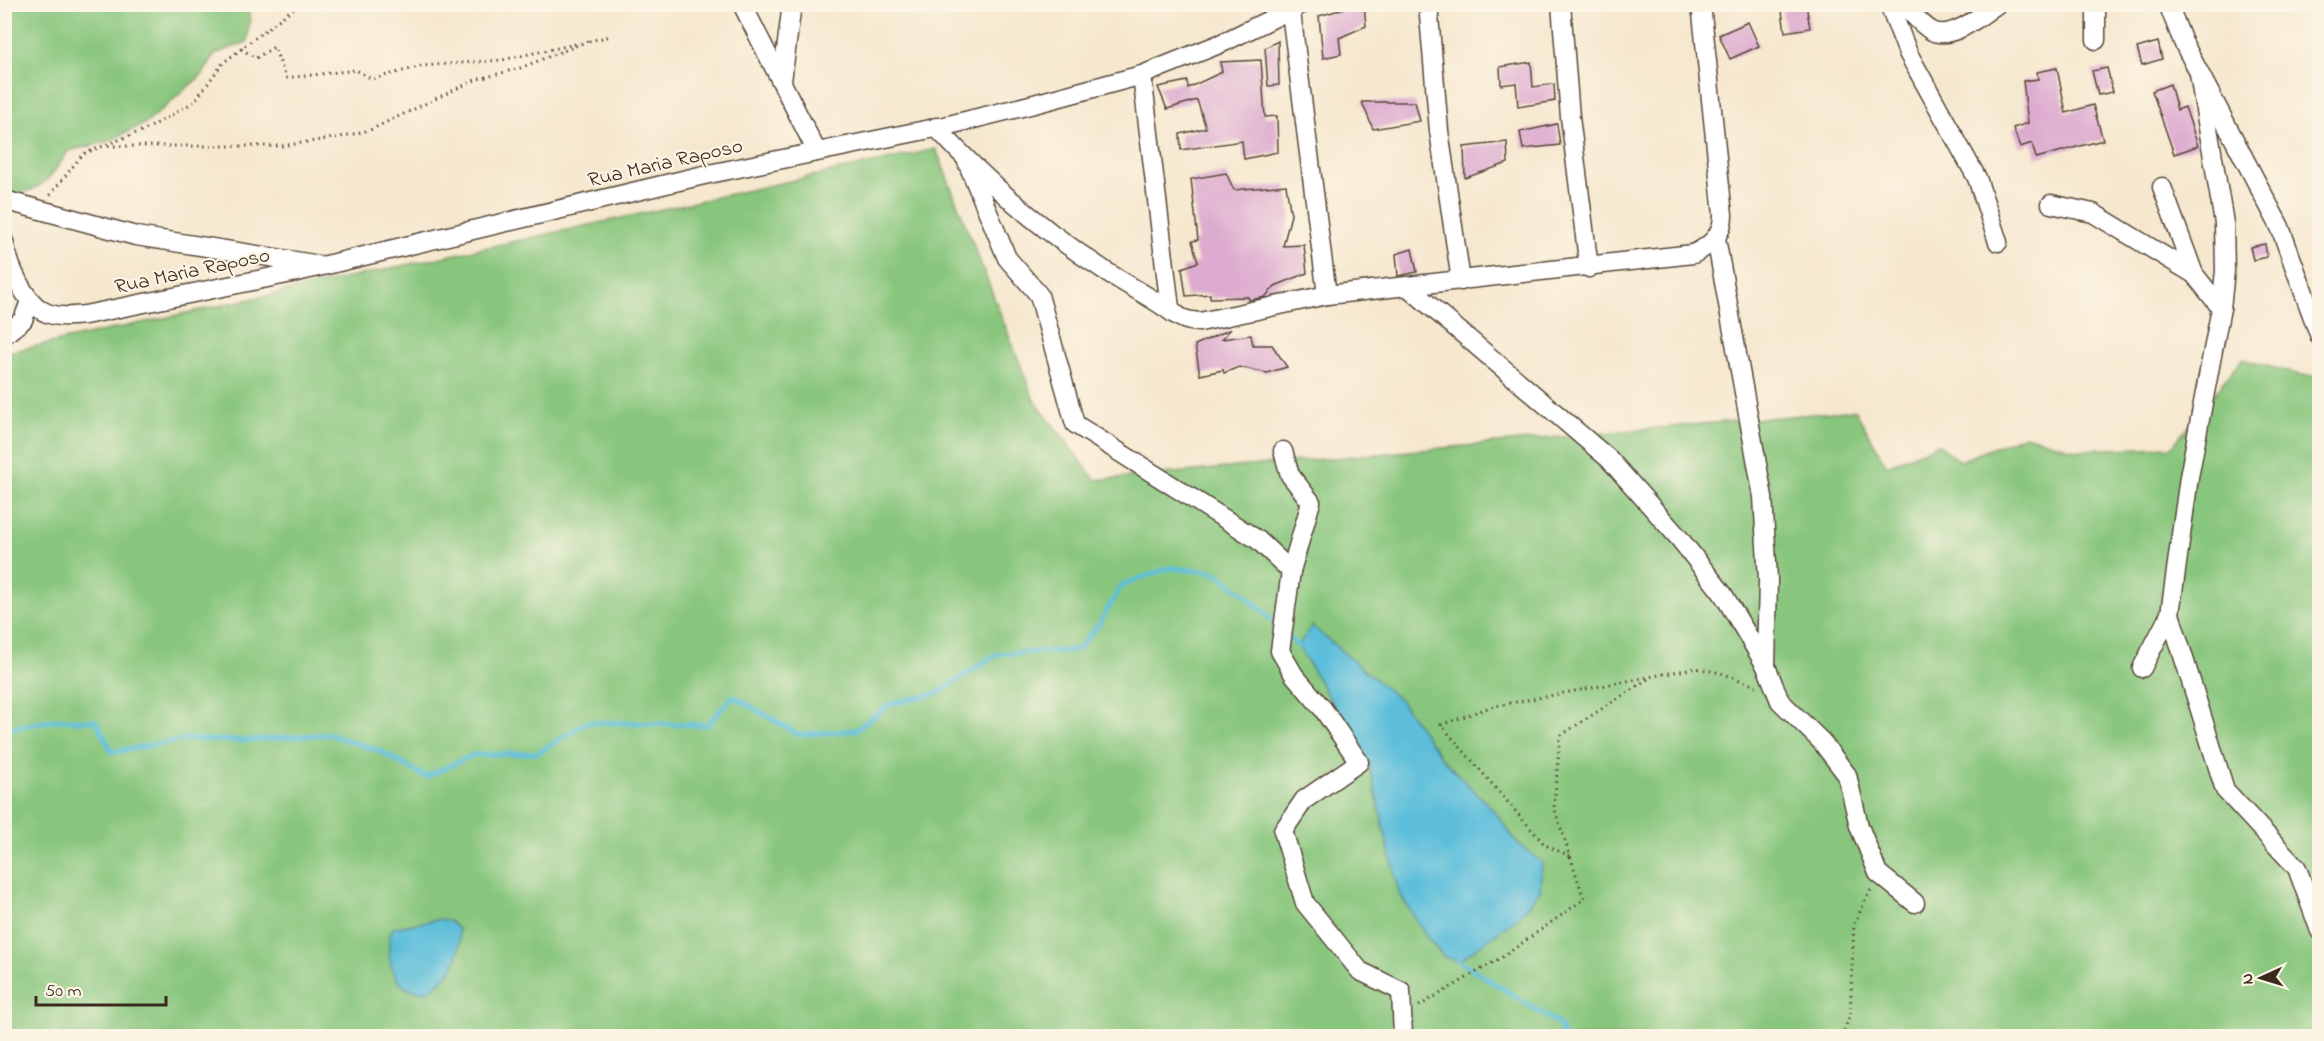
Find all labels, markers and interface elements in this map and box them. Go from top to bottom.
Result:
street label: Rua Maria Raposo [585,132,746,196]
street label: Rua Maria Raposo [112,241,273,303]
north arrow [2231,948,2291,1008]
scale bar [36,969,166,1007]
text: N [2236,972,2260,985]
text: 50 m [45,979,82,1005]

